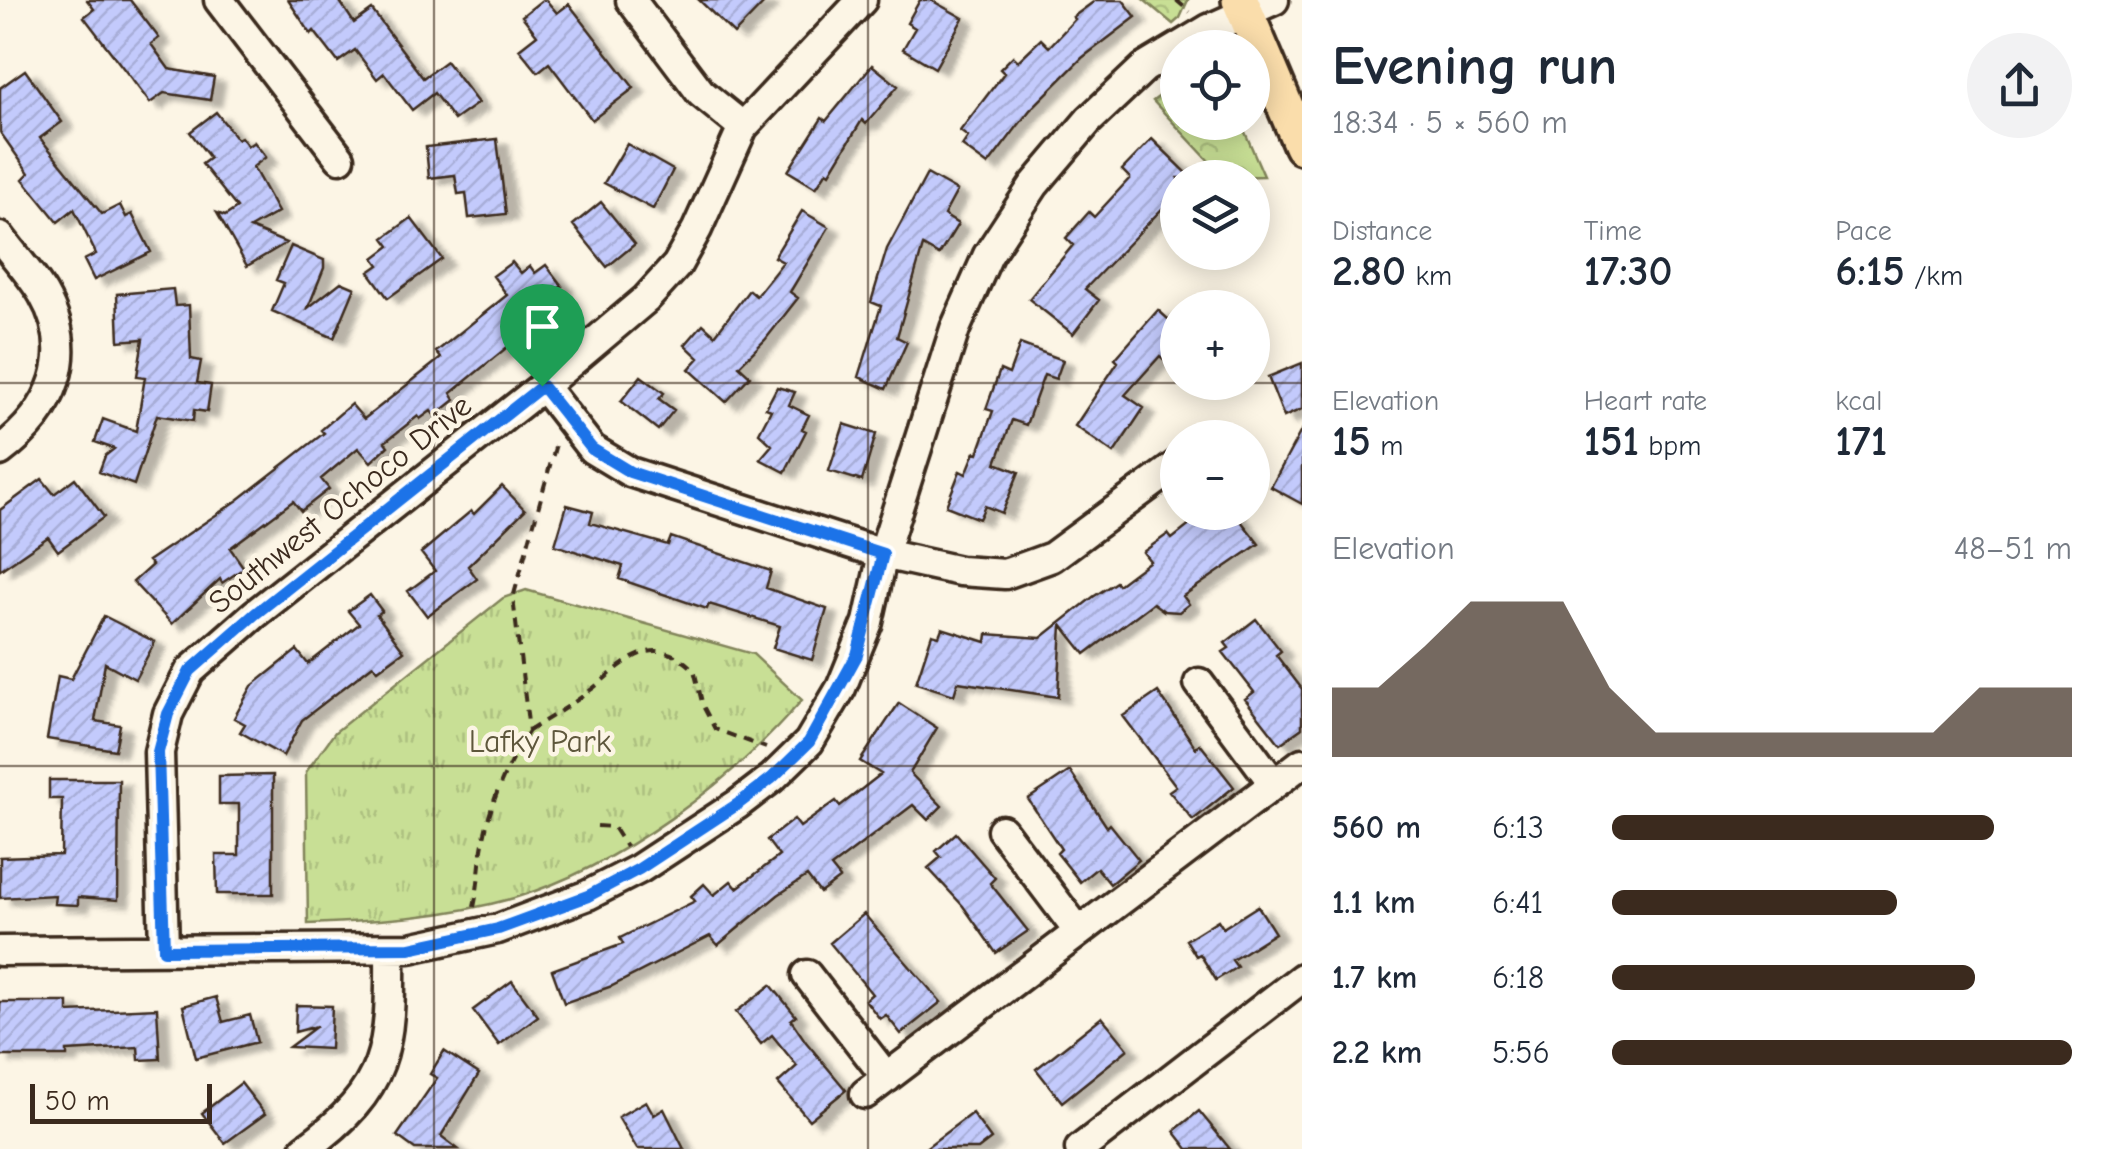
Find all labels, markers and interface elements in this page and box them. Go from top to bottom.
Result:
map controls [1160,30,1270,530]
button: locate [1160,30,1270,140]
button: share [1967,33,2072,138]
text: Evening run [1332,34,1617,98]
text: 18:34 · 5 × 560 m [1332,104,1568,141]
button: layers [1160,160,1270,270]
text: Distance [1332,215,1432,247]
text: Time [1584,215,1642,247]
text: Pace [1835,215,1892,247]
text: 2.80 [1332,247,1406,296]
text: 17:30 [1584,247,1673,296]
text: 6:15 [1835,247,1905,296]
text: km [1406,260,1452,292]
text: /km [1905,260,1963,292]
pin [500,284,585,387]
button: + [1160,290,1270,400]
icon: arrive [515,299,570,354]
text: Elevation [1332,385,1439,417]
text: Heart rate [1584,385,1707,417]
text: kcal [1835,385,1882,417]
street label: Southwest Ochoco Drive [201,387,479,621]
text: 15 [1332,417,1371,466]
text: 151 [1584,417,1639,466]
text: 171 [1835,417,1887,466]
button: − [1160,420,1270,530]
text: m [1371,430,1403,462]
text: bpm [1639,430,1701,462]
text: Elevation [1332,530,1455,567]
text: 48–51 m [1954,530,2072,567]
park label: Lafky Park [469,723,612,760]
text: 560 m [1332,809,1421,846]
text: 6:13 [1492,809,1544,846]
text: 1.1 km [1332,884,1415,921]
text: 6:41 [1492,884,1543,921]
text: 1.7 km [1332,959,1417,996]
text: 6:18 [1492,959,1544,996]
text: 2.2 km [1332,1034,1422,1071]
text: 5:56 [1492,1034,1550,1071]
scale bar [30,1079,212,1124]
text: 50 m [45,1085,110,1117]

